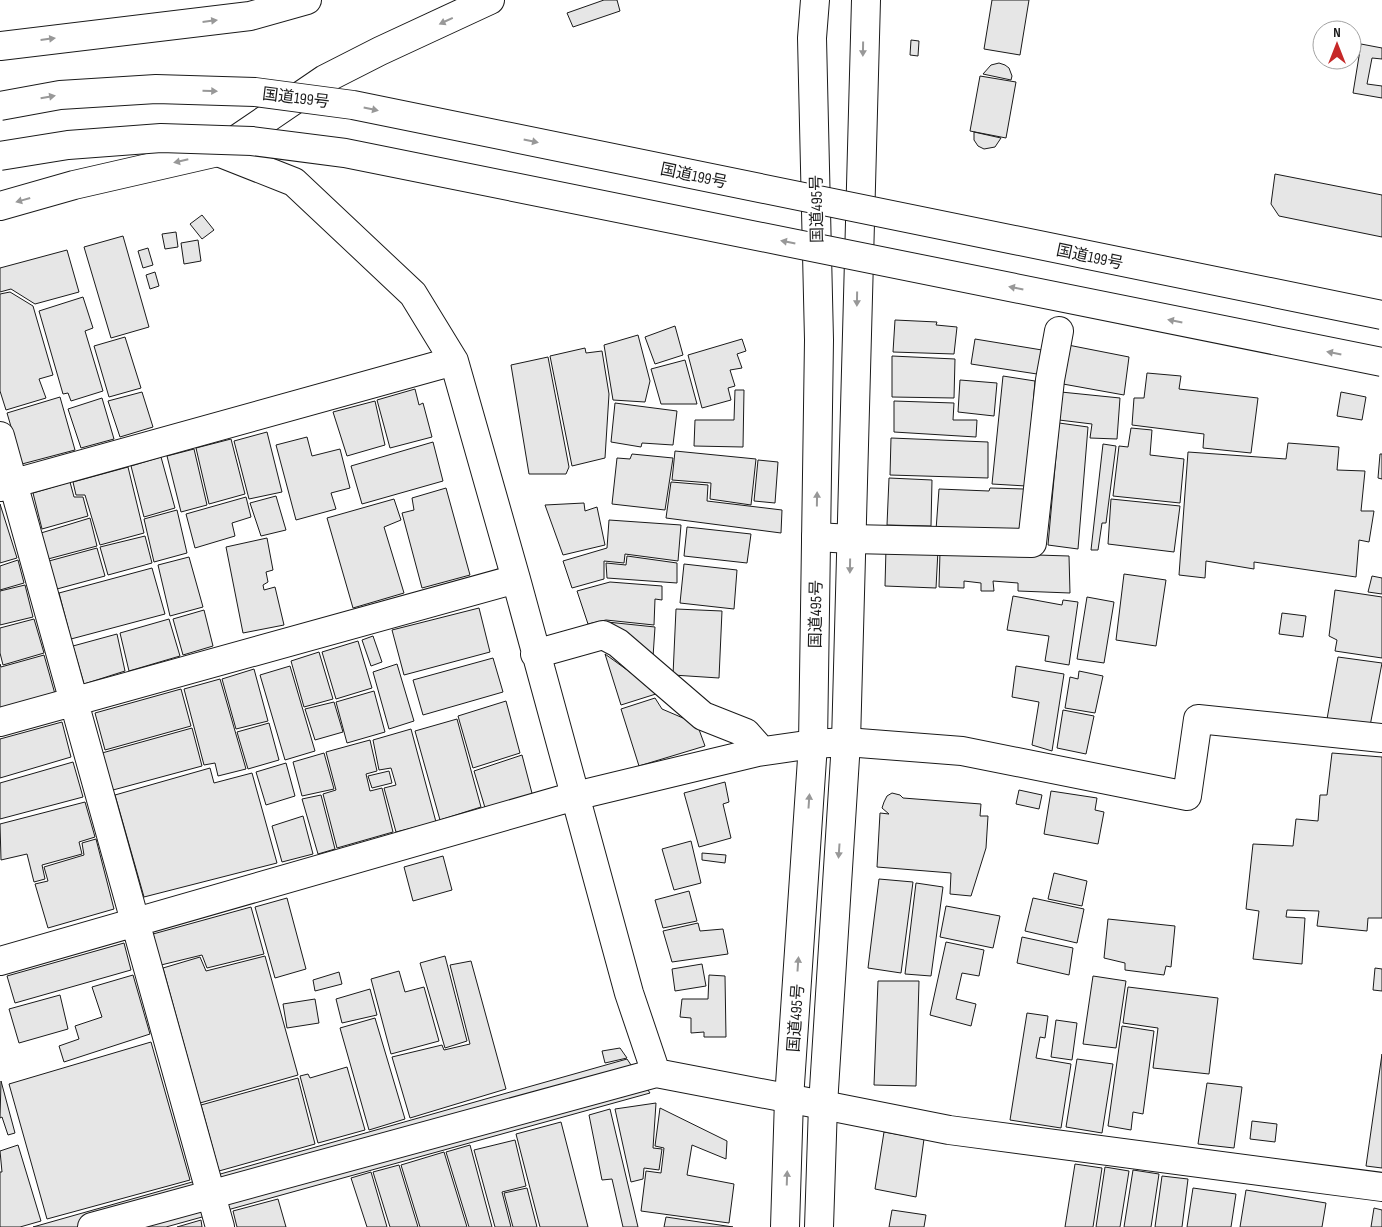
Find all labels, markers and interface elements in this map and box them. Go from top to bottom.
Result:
one-way arrow [202,17,218,25]
one-way arrow [439,17,453,25]
north arrow [1312,20,1362,70]
text: N [1333,24,1341,41]
one-way arrow [41,35,57,43]
one-way arrow [859,41,867,57]
street label: 国道199号 [261,85,331,112]
one-way arrow [202,87,218,95]
one-way arrow [40,93,56,101]
one-way arrow [364,105,380,113]
one-way arrow [523,137,538,145]
one-way arrow [173,157,188,165]
street label: 国道199号 [659,160,729,193]
street label: 国道495号 [807,175,828,243]
one-way arrow [15,196,31,204]
one-way arrow [779,238,795,246]
street label: 国道199号 [1055,241,1125,274]
one-way arrow [1007,284,1023,292]
one-way arrow [853,291,861,307]
one-way arrow [1167,316,1183,324]
one-way arrow [1327,349,1342,357]
one-way arrow [813,491,821,507]
one-way arrow [846,558,854,574]
street label: 国道495号 [806,580,827,648]
one-way arrow [805,793,813,809]
one-way arrow [835,843,843,859]
one-way arrow [795,955,803,971]
street label: 国道495号 [785,983,808,1053]
one-way arrow [783,1170,791,1186]

